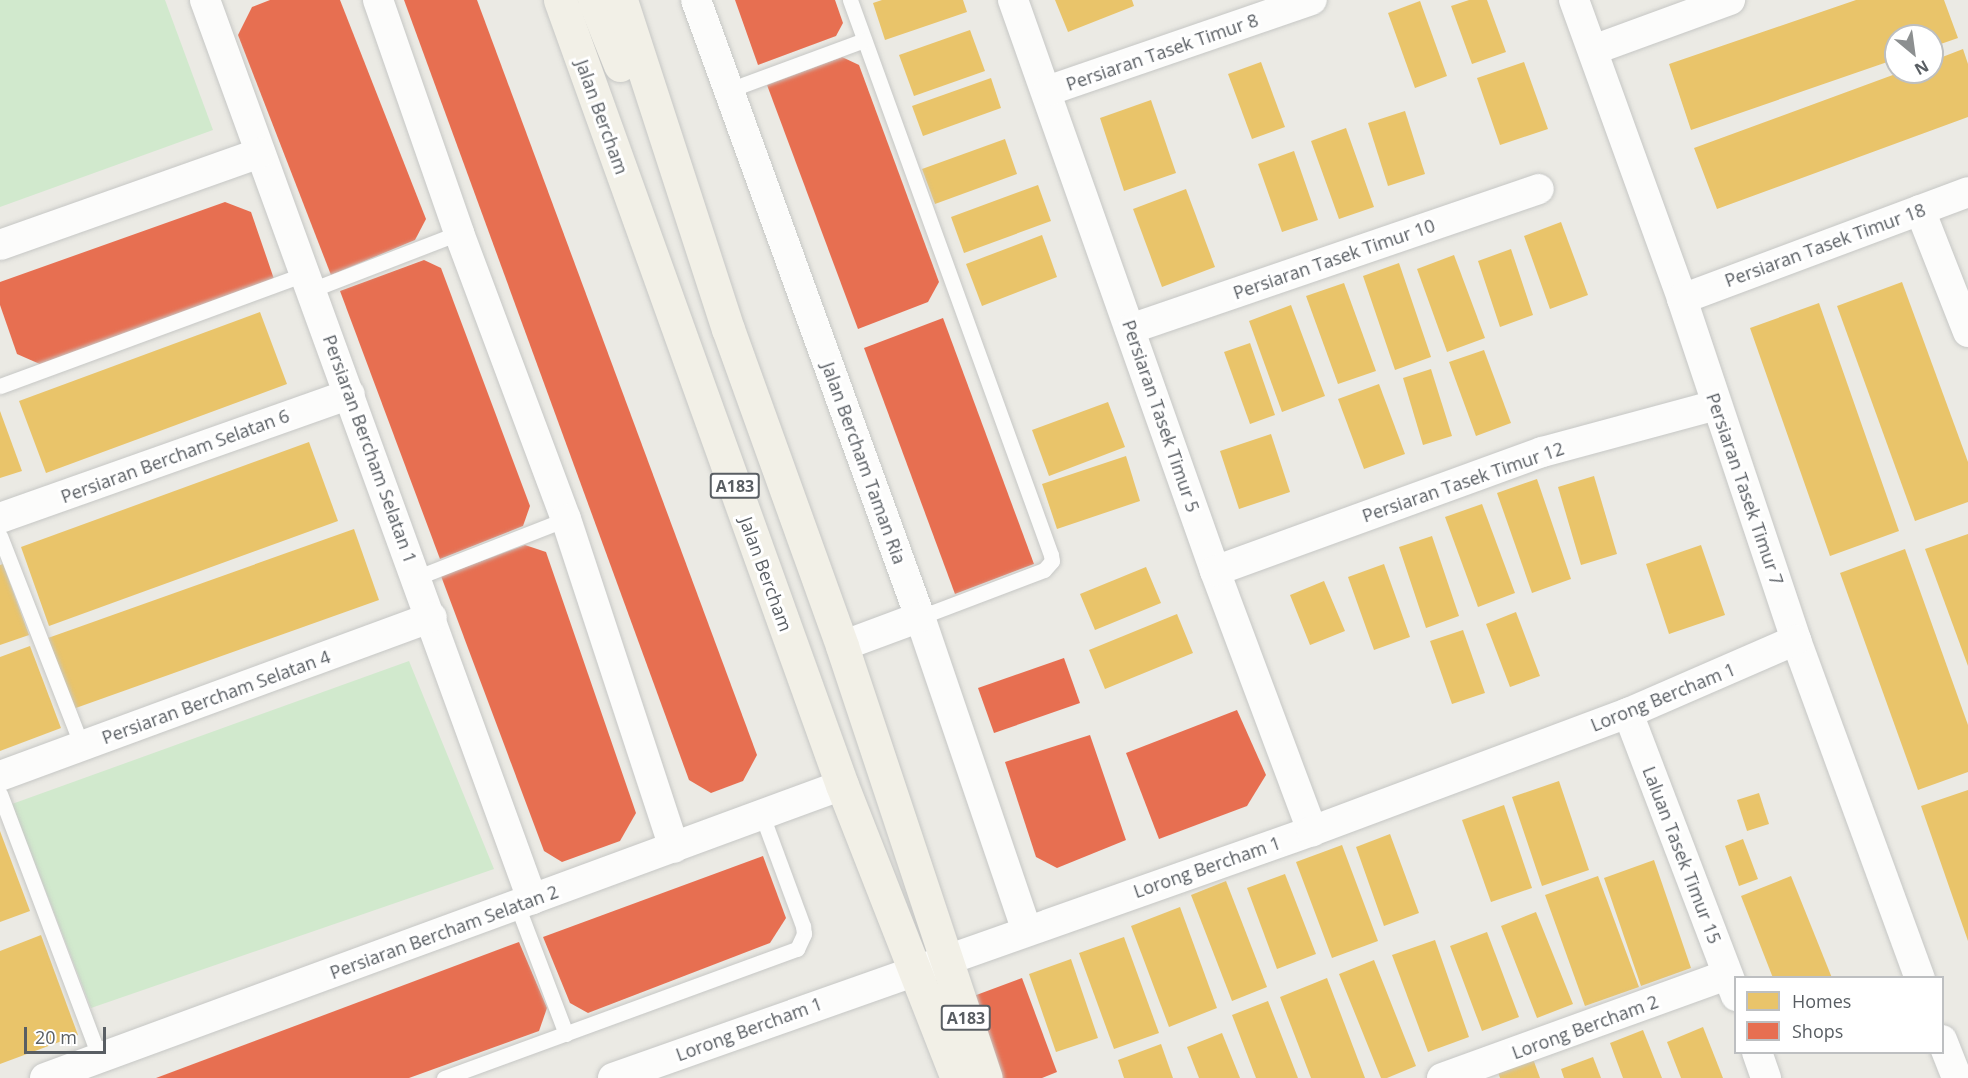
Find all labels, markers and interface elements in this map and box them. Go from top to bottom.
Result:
street label: Persiaran Tasek Timur 8 [1063,9,1261,95]
north arrow [1884,24,1944,84]
text: N [1911,55,1933,81]
street label: Jalan Bercham [571,57,633,177]
street label: Persiaran Tasek Timur 18 [1722,199,1928,291]
street label: Persiaran Tasek Timur 10 [1230,214,1438,304]
street label: Persiaran Tasek Timur 5 [1118,317,1204,515]
street label: Persiaran Bercham Selatan 1 [319,332,421,566]
street label: Jalan Bercham Taman Ria [817,359,911,567]
street label: Persiaran Tasek Timur 7 [1702,390,1788,588]
street label: Persiaran Bercham Selatan 6 [58,405,292,507]
street label: Persiaran Tasek Timur 12 [1359,437,1567,527]
road number: A183 [710,473,760,499]
street label: Jalan Bercham [735,514,797,634]
street label: Persiaran Bercham Selatan 4 [99,646,333,748]
street label: Lorong Bercham 1 [1587,658,1739,736]
street label: Laluan Tasek Timur 15 [1638,763,1726,947]
street label: Lorong Bercham 1 [1131,832,1283,902]
street label: Persiaran Bercham Selatan 2 [327,881,561,983]
legend [1734,976,1944,1054]
text: Homes [1792,989,1851,1013]
street label: Lorong Bercham 2 [1509,990,1661,1064]
street label: Lorong Bercham 1 [673,992,825,1066]
road number: A183 [940,1005,992,1031]
scale bar [27,1015,110,1053]
text: Shops [1792,1019,1843,1043]
text: 20 m [35,1025,77,1049]

